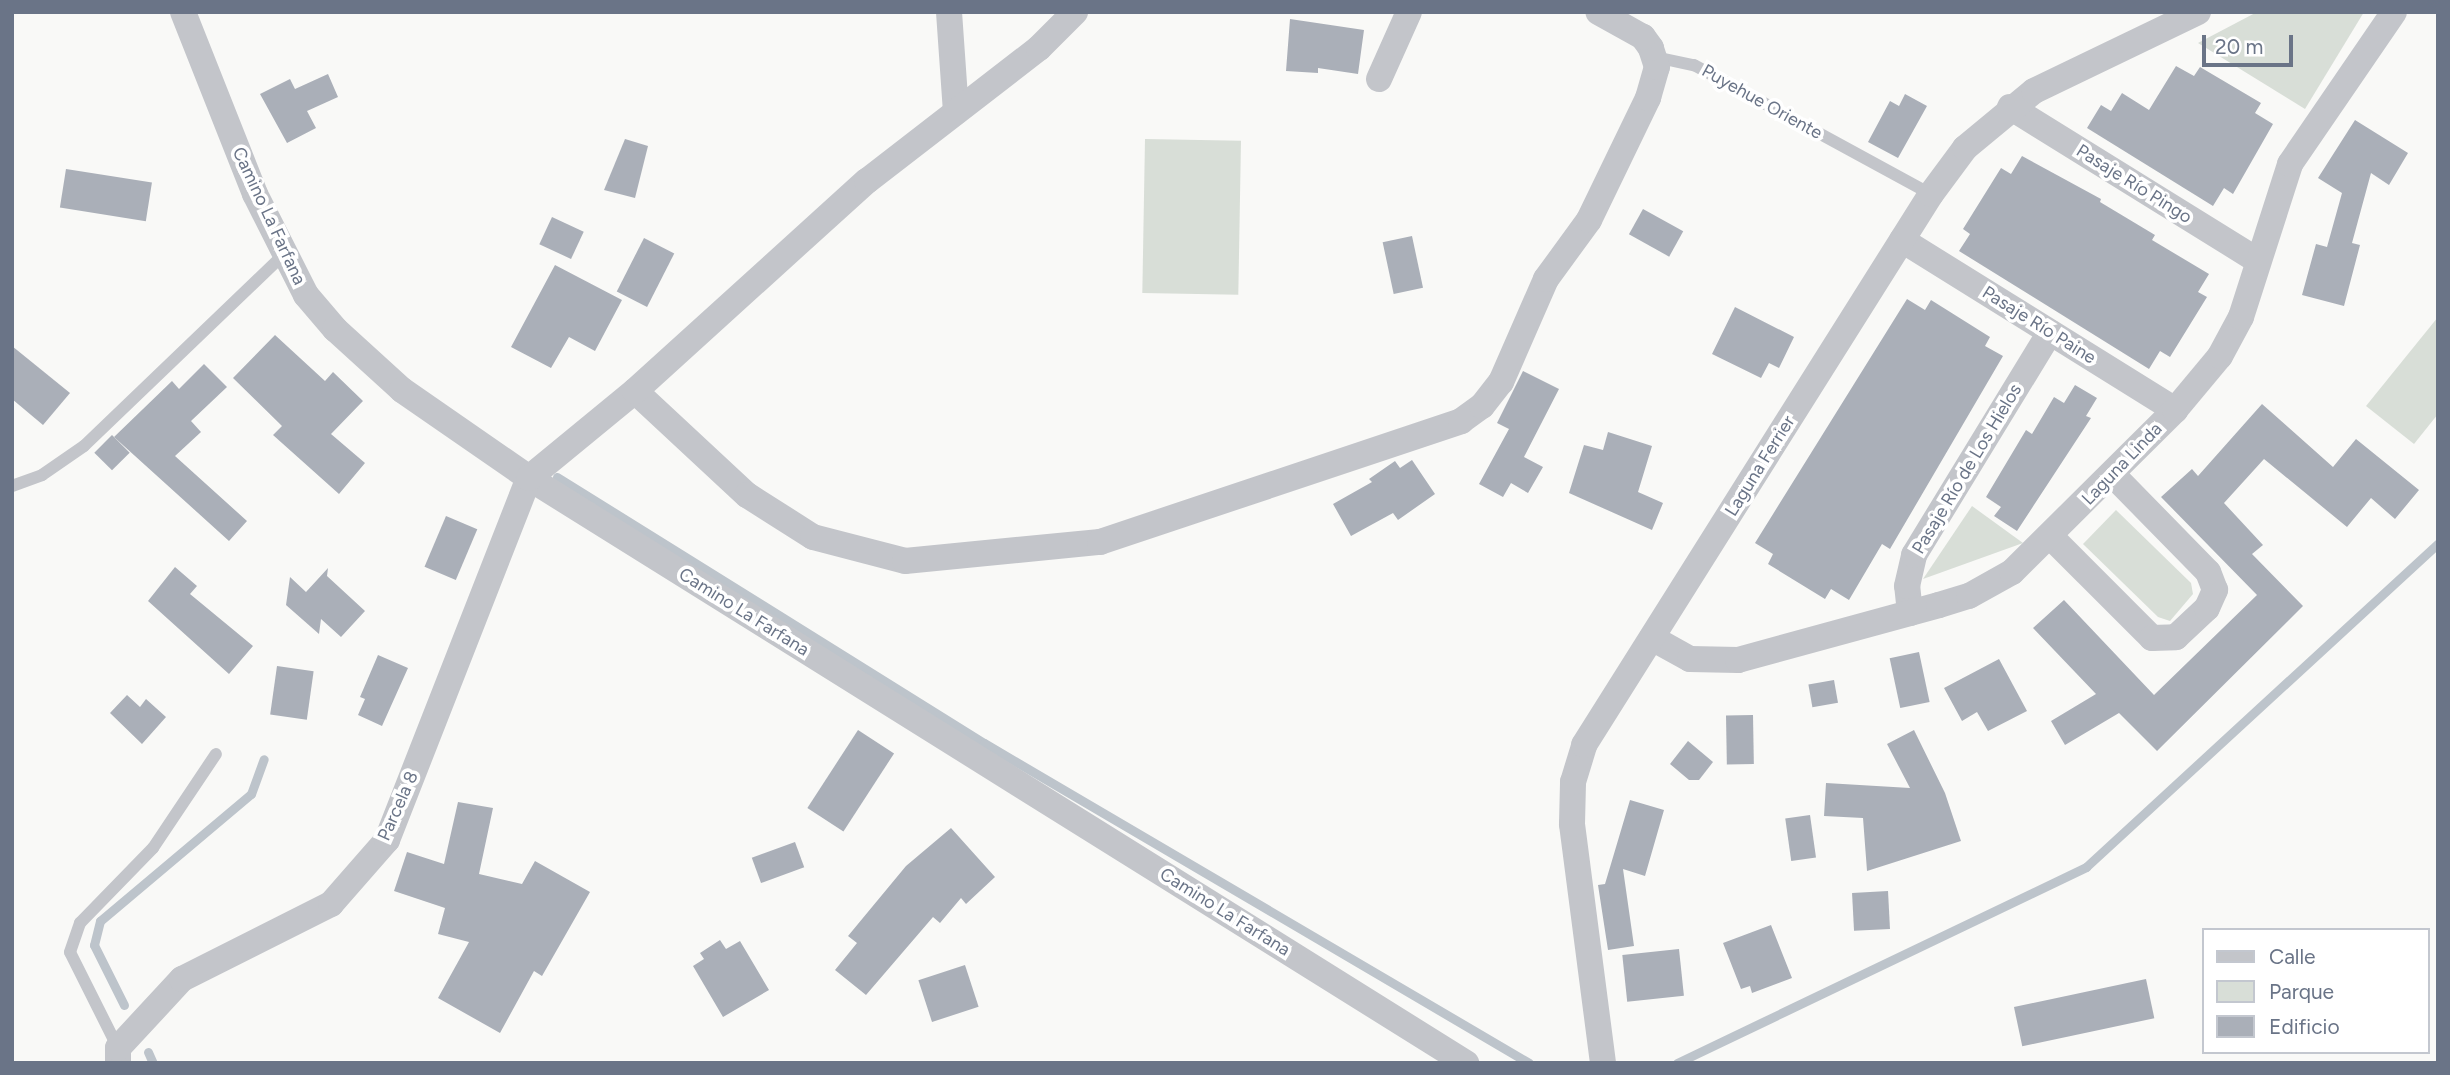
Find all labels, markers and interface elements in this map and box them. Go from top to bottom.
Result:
scale bar [2205,21,2296,65]
text: 20 m [2215,34,2263,59]
street label: Puyehue Oriente [1698,60,1826,144]
street label: Pasaje Río Pingo [2072,140,2196,228]
street label: Camino La Farfana [228,144,310,288]
street label: Pasaje Río Paine [1978,281,2100,369]
street label: Pasaje Río de Los Hielos [1908,380,2026,558]
street label: Laguna Ferrier [1720,412,1800,520]
street label: Laguna Linda [2077,418,2167,510]
street label: Camino La Farfana [675,563,813,661]
street label: Parcela 8 [373,768,423,844]
street label: Camino La Farfana [1156,863,1294,961]
legend [2202,928,2429,1054]
text: Calle [2269,944,2316,969]
text: Parque [2269,979,2334,1004]
text: Edificio [2269,1014,2340,1039]

